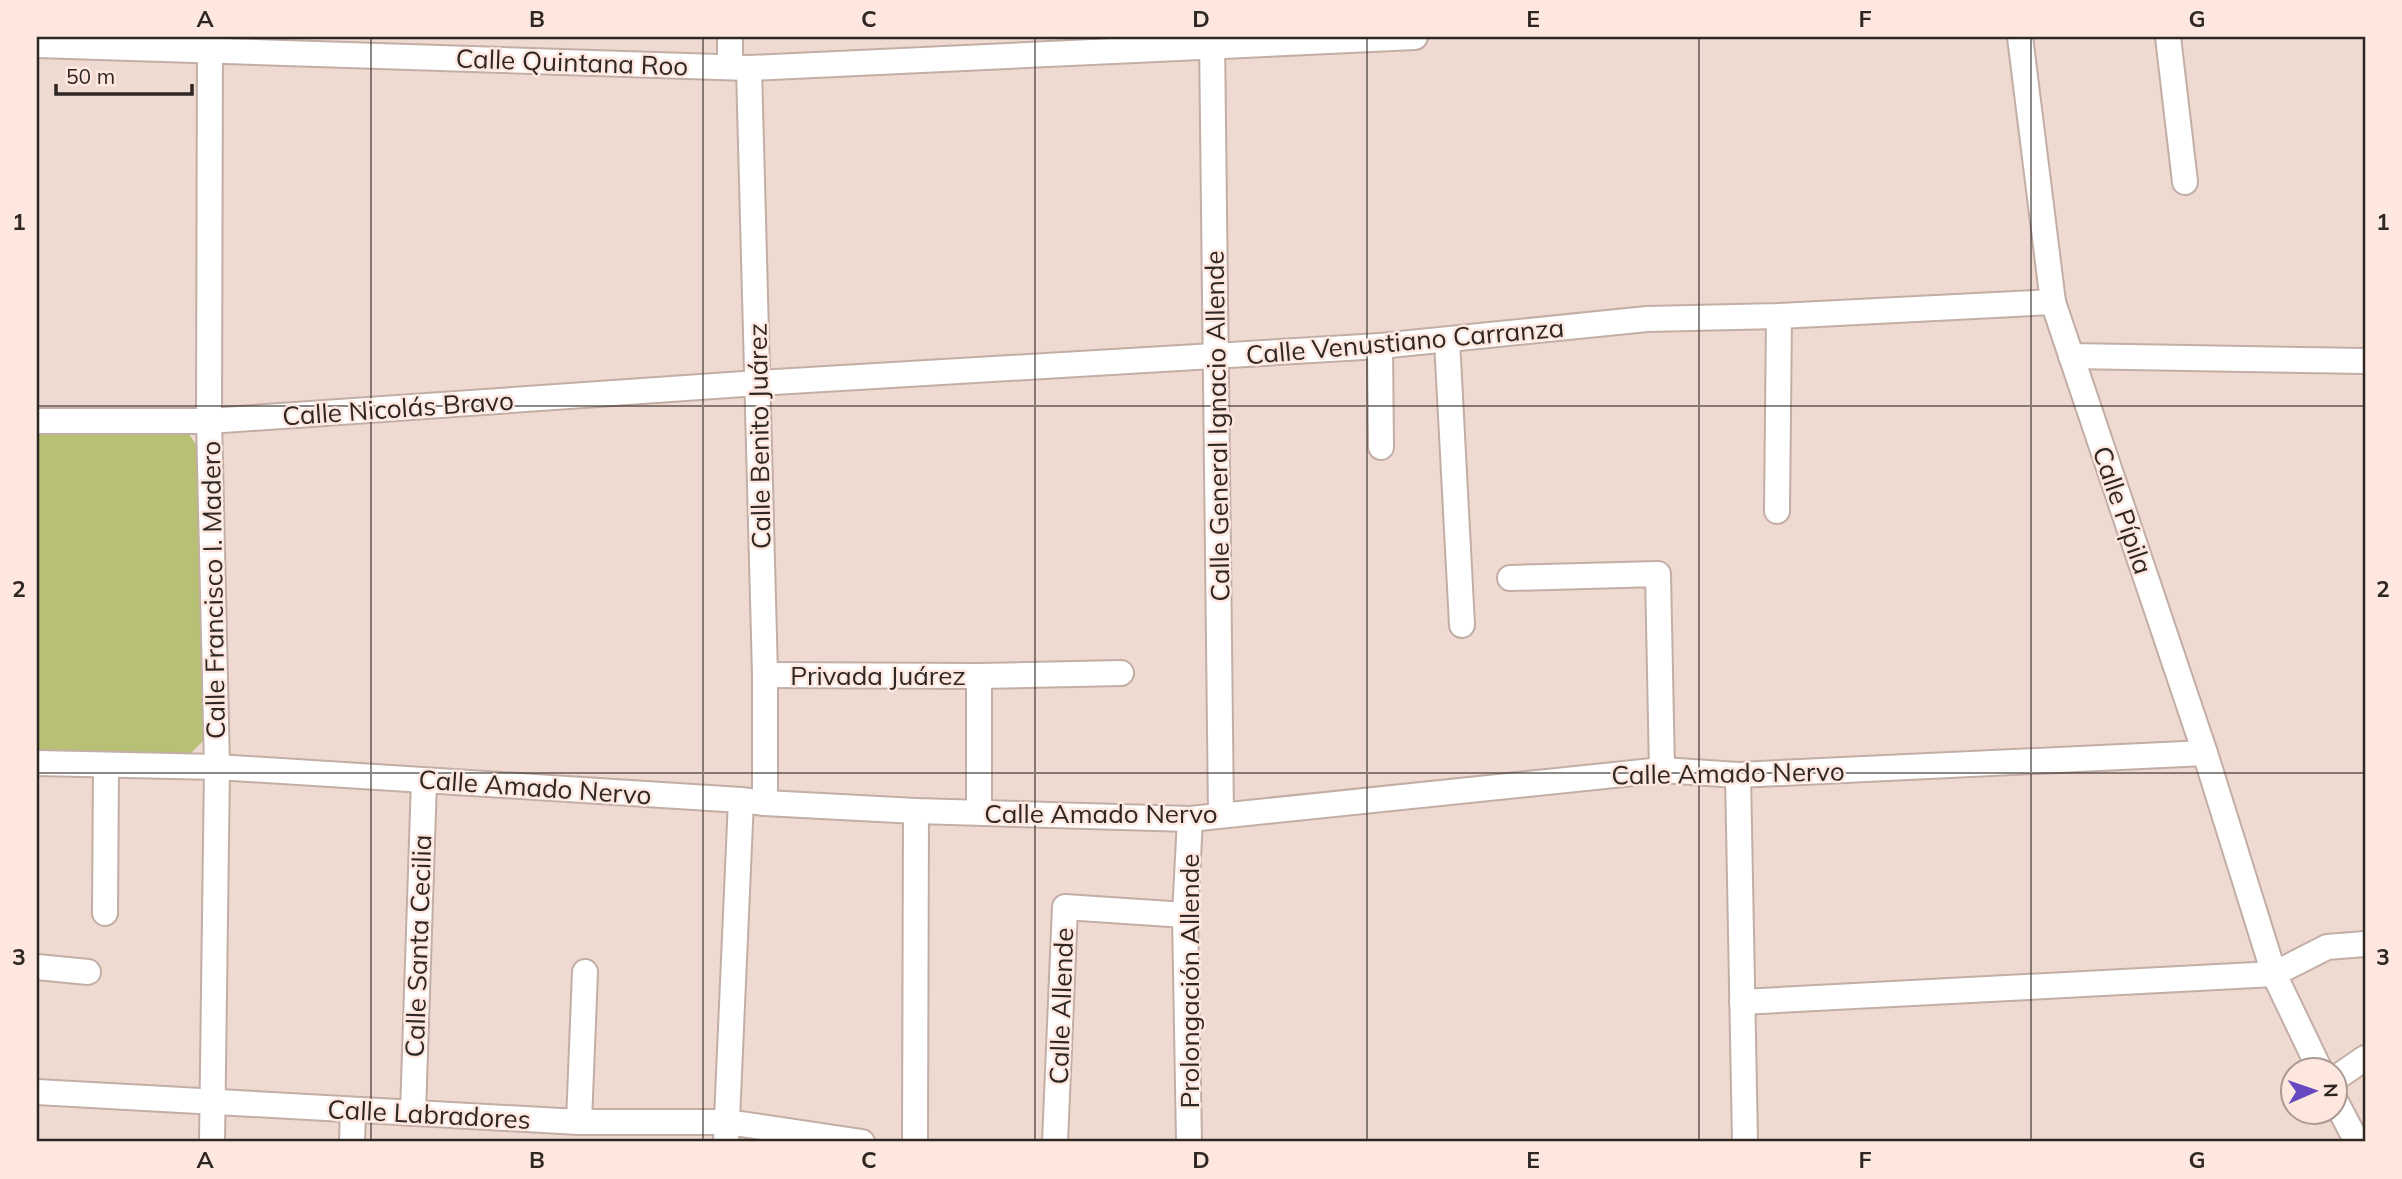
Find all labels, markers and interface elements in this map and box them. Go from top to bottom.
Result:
text: A [196,4,214,33]
text: B [529,4,545,33]
text: C [861,4,877,33]
text: D [1192,4,1210,33]
text: E [1526,4,1540,33]
text: F [1858,4,1872,33]
text: G [2188,4,2206,33]
street label: Calle Quintana Roo [455,41,689,83]
scale bar [56,52,192,96]
text: 50 m [66,63,115,89]
text: 1 [12,207,26,236]
text: 1 [2376,207,2390,236]
street label: Calle General Ignacio Allende [1197,250,1237,602]
street label: Calle Venustiano Carranza [1245,311,1565,371]
street label: Calle Benito Juárez [741,323,777,549]
street label: Calle Nicolás Bravo [281,383,515,433]
street label: Calle Francisco I. Madero [194,441,232,739]
street label: Calle Pípila [2086,442,2160,578]
text: 2 [12,574,26,603]
text: 2 [2376,574,2390,603]
street label: Privada Juárez [790,659,966,692]
street label: Calle Amado Nervo [1611,754,1845,792]
street label: Calle Amado Nervo [417,762,653,812]
street label: Calle Amado Nervo [984,797,1218,830]
street label: Calle Santa Cecilia [398,834,438,1058]
street label: Prolongación Allende [1173,854,1206,1108]
street label: Calle Allende [1042,927,1080,1085]
text: 3 [12,942,26,971]
text: 3 [2376,942,2390,971]
north arrow [2280,1056,2350,1126]
text: N [2319,1083,2343,1098]
street label: Calle Labradores [327,1092,531,1136]
text: A [196,1145,214,1174]
text: B [529,1145,545,1174]
text: C [861,1145,877,1174]
text: D [1192,1145,1210,1174]
text: E [1526,1145,1540,1174]
text: F [1858,1145,1872,1174]
text: G [2188,1145,2206,1174]

